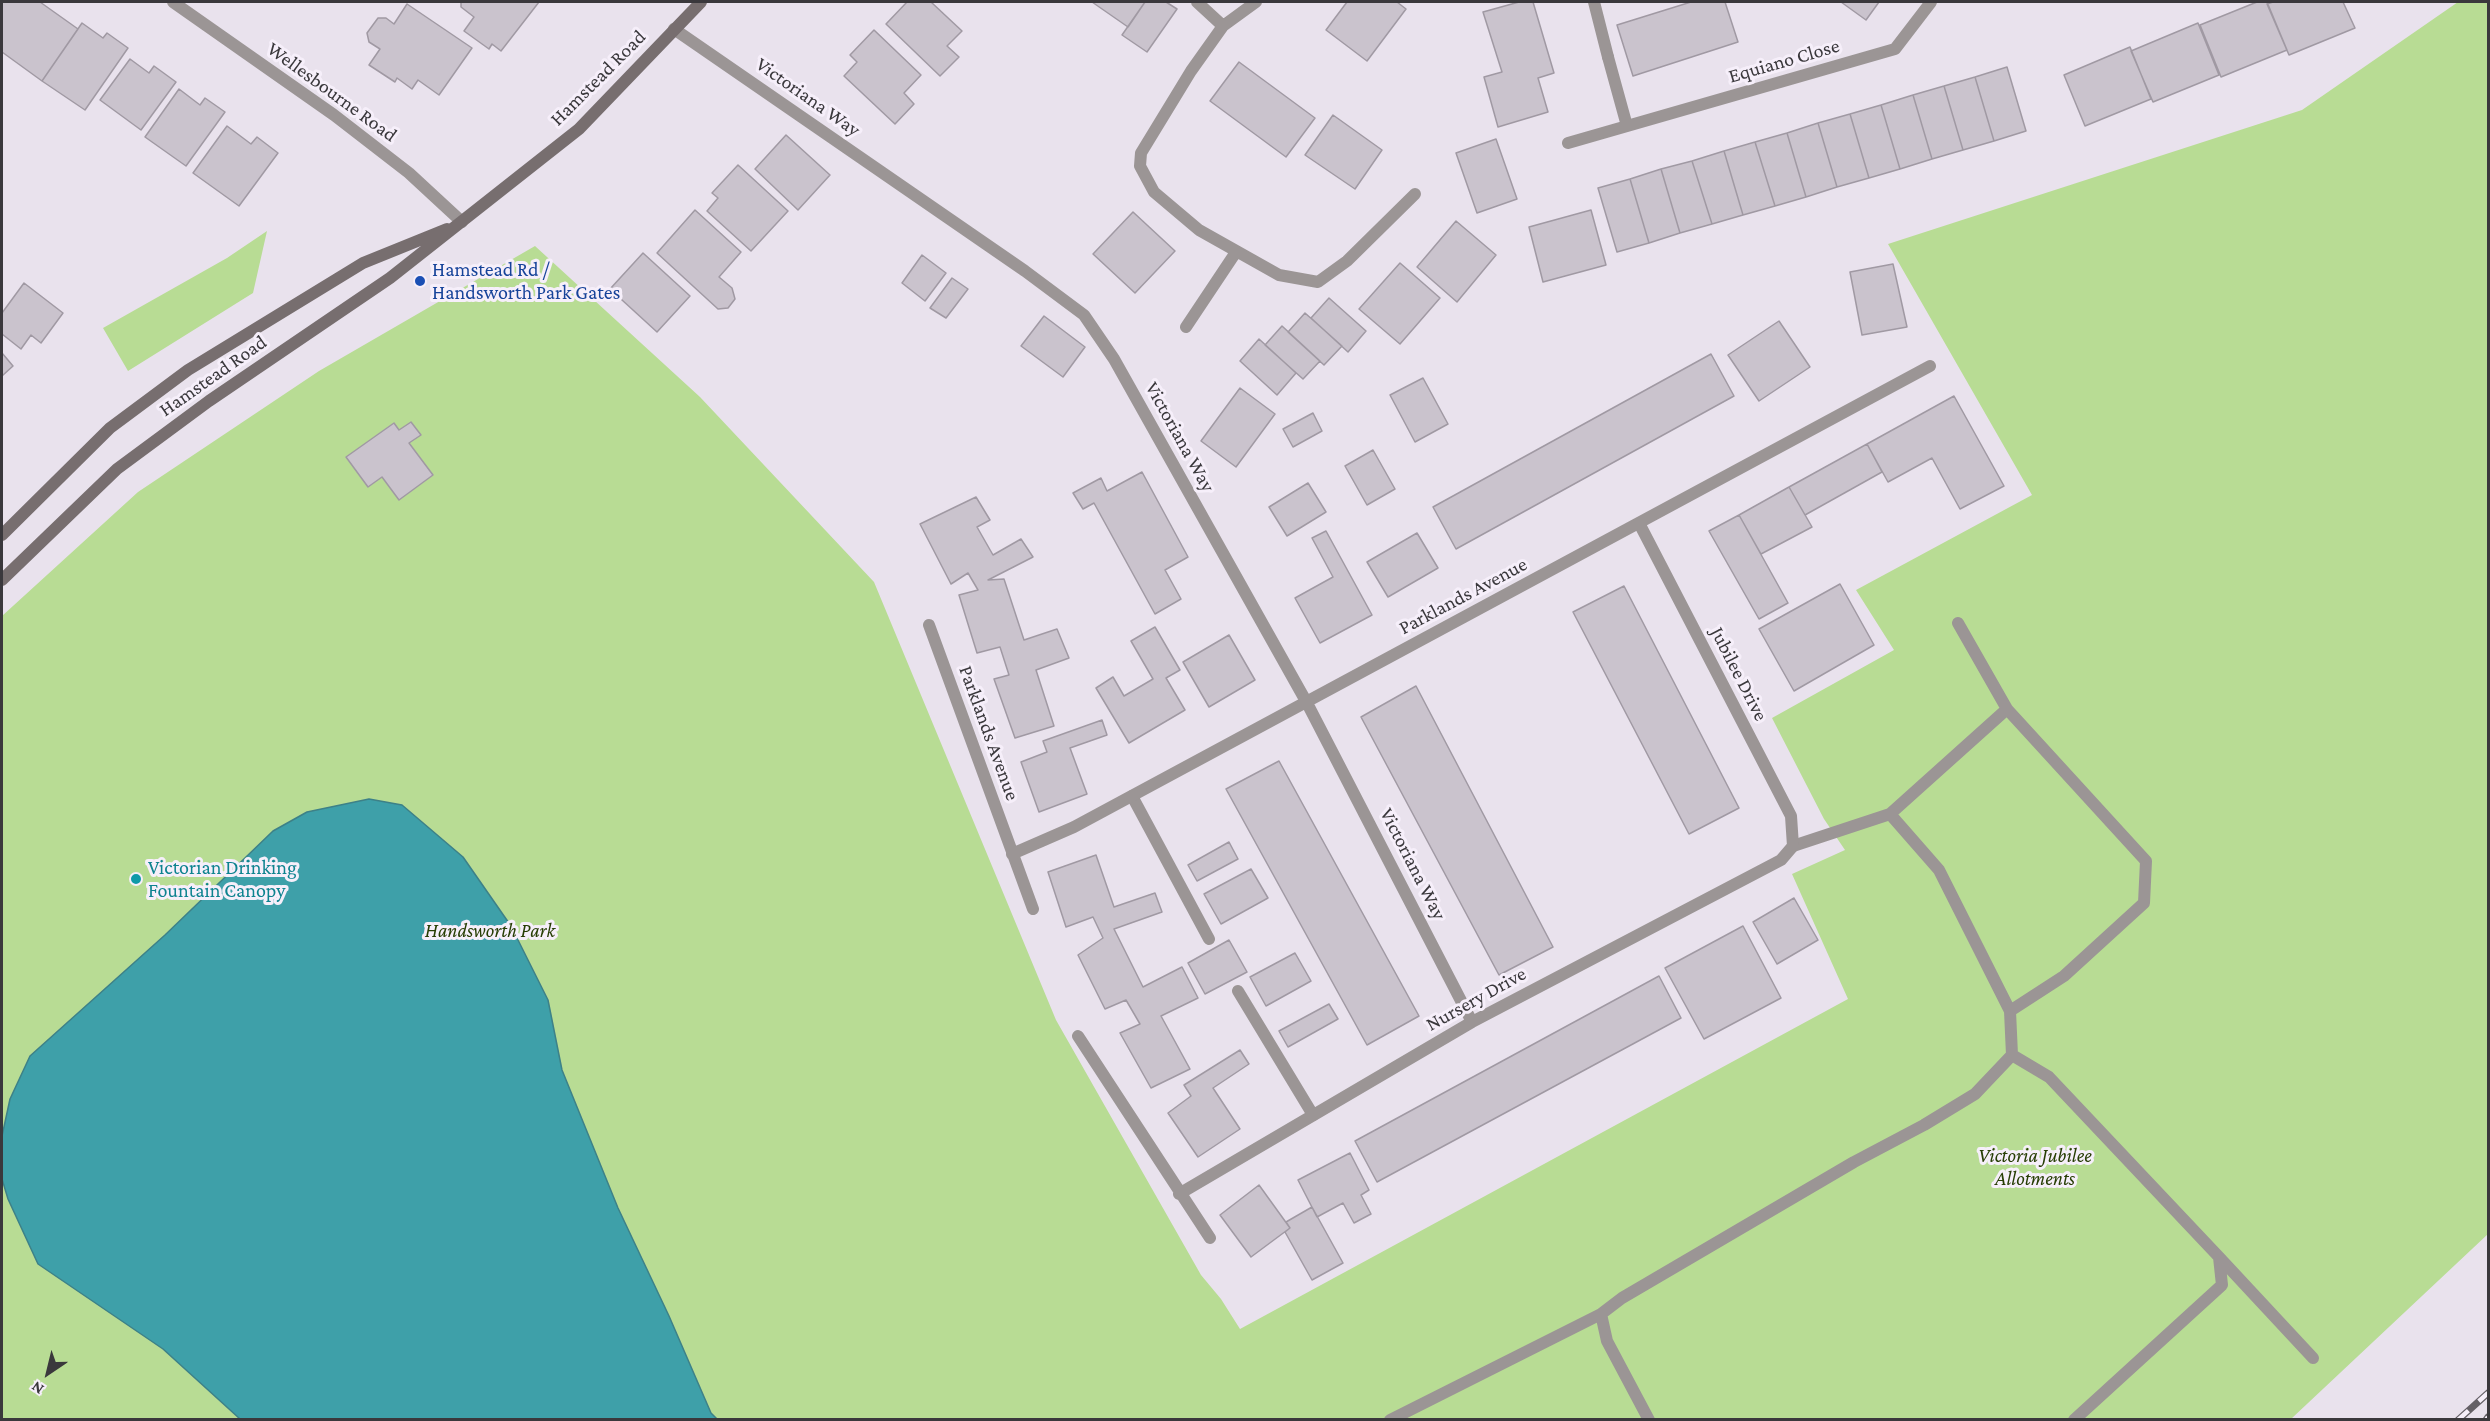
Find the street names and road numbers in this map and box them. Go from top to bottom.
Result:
street label: Hamstead Road [545,25,651,131]
street label: Equiano Close [1726,34,1842,88]
street label: Wellesbourne Road [262,37,402,147]
street label: Victoriana Way [751,52,865,142]
street label: Hamstead Road [155,330,271,422]
street label: Victoriana Way [1140,378,1220,496]
street label: Parklands Avenue [1395,552,1531,640]
street label: Jubilee Drive [1705,623,1773,725]
street label: Parklands Avenue [953,662,1025,804]
street label: Victoriana Way [1375,804,1451,924]
street label: Nursery Drive [1422,962,1530,1036]

